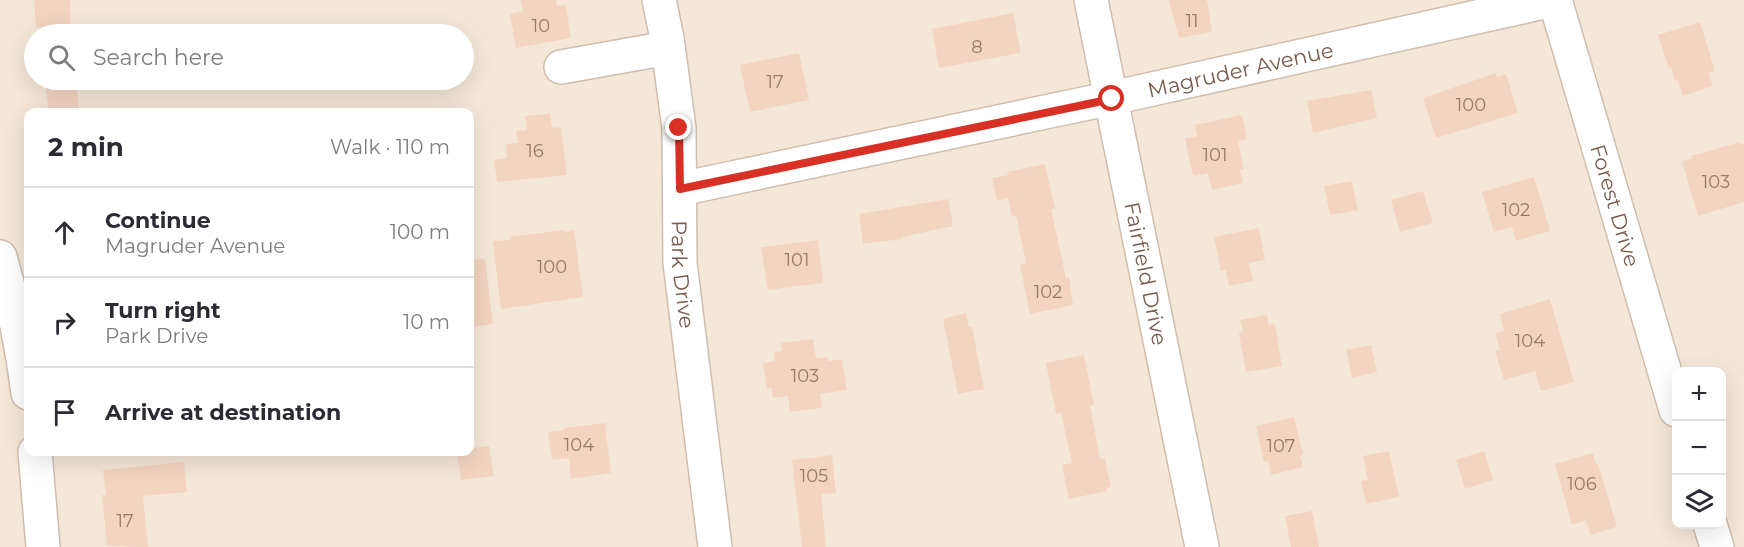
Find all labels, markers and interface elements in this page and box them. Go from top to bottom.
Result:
house number: 11 [1186,10,1199,32]
house number: 10 [532,15,550,37]
search box [24,24,474,90]
house number: 8 [971,36,983,58]
street label: Magruder Avenue [1145,37,1336,102]
icon: search [45,41,78,74]
text: Search here [93,44,224,71]
house number: 17 [766,71,784,93]
route start [1098,85,1124,111]
house number: 100 [1456,94,1486,116]
route end [665,114,691,140]
text: 2 min [48,131,124,163]
text: Walk · 110 m [330,135,450,159]
house number: 16 [526,140,544,162]
street label: Forest Drive [1586,141,1645,269]
house number: 101 [1203,144,1227,166]
house number: 103 [1702,171,1730,193]
house number: 102 [1502,199,1530,221]
street label: Fairfield Drive [1120,200,1173,347]
text: Continue [105,207,211,234]
icon: ahead [48,216,81,249]
text: 100 m [390,220,450,244]
street label: Park Drive [667,220,700,330]
text: Magruder Avenue [105,234,285,258]
house number: 101 [785,249,809,271]
house number: 100 [537,256,567,278]
house number: 102 [1034,281,1062,303]
text: Turn right [105,297,220,324]
icon: right [48,306,81,339]
text: 10 m [403,310,450,334]
text: Park Drive [105,324,208,348]
house number: 104 [1515,330,1545,352]
house number: 103 [791,365,819,387]
map controls [1672,367,1726,529]
button: + [1672,367,1726,421]
icon: arrive [48,396,81,429]
text: Arrive at destination [105,399,341,426]
button: − [1672,421,1726,475]
house number: 104 [564,434,594,456]
house number: 107 [1267,435,1295,457]
house number: 105 [800,465,828,487]
house number: 106 [1567,473,1597,495]
button: layers [1672,475,1726,529]
house number: 17 [116,510,134,532]

